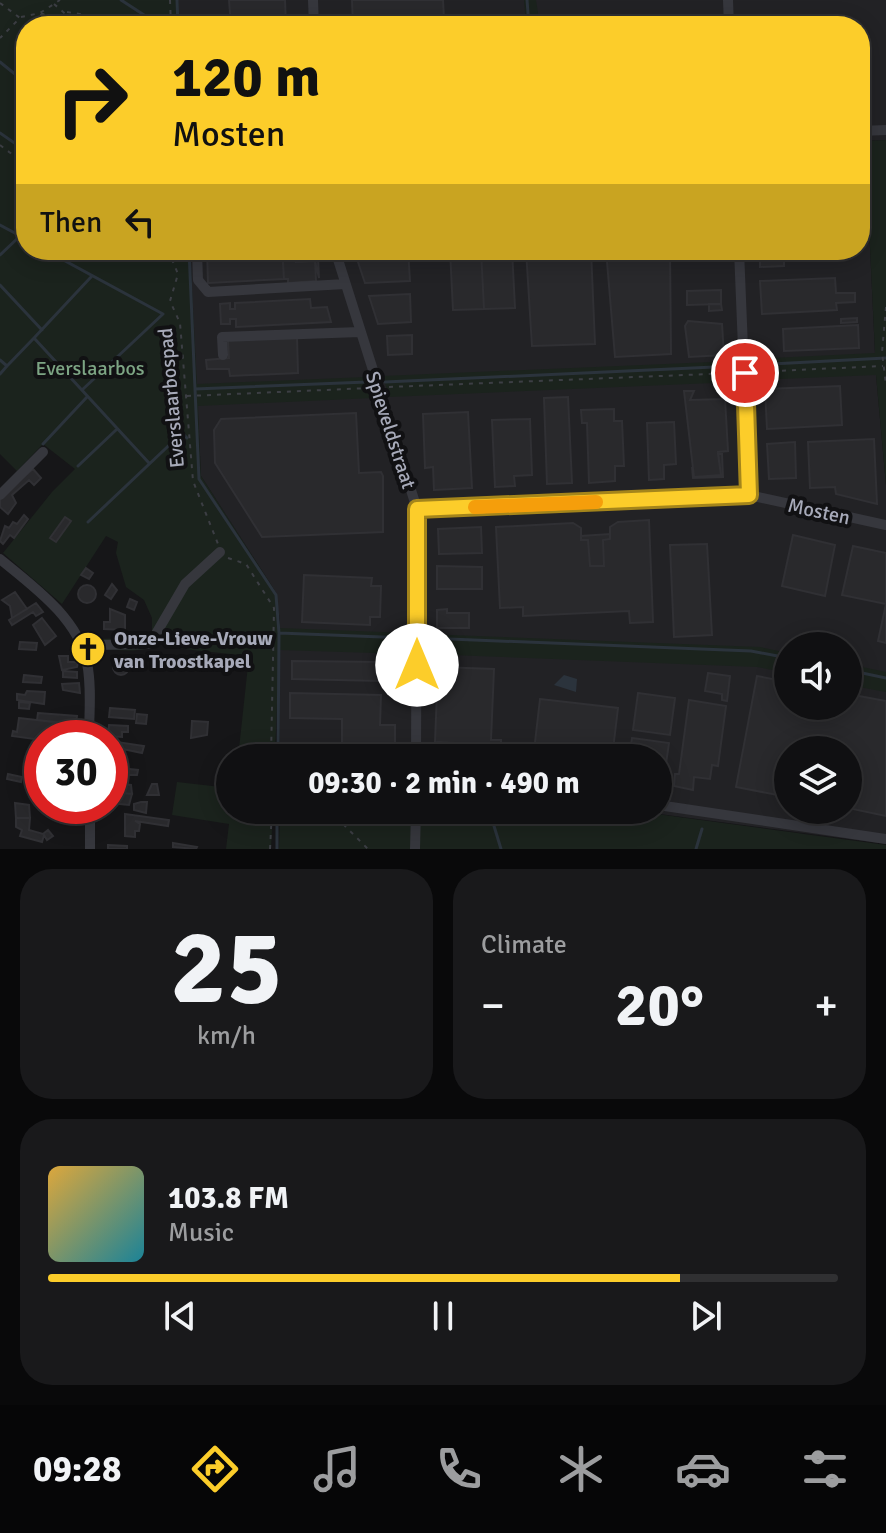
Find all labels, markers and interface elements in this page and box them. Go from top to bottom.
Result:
text: 120 m [172,43,320,112]
icon: right [40,48,144,152]
text: Mosten [172,112,285,157]
icon: left [118,200,162,244]
text: Then [40,204,102,241]
street label: Everslaarbospad [153,327,190,469]
pin [711,339,779,407]
icon: arrive [723,351,767,395]
park label: Everslaarbos [35,356,145,381]
street label: Spieveldstraat [360,368,421,492]
street label: Mosten [785,493,852,530]
position arrow [375,623,459,707]
place label: Onze-Lieve-Vrouw van Troostkapel [113,626,273,674]
church icon: Onze-Lieve-Vrouw van Troostkapel [69,630,107,668]
map controls [774,632,862,824]
button: sound [774,632,862,720]
speed limit sign: 30 [24,720,128,824]
button: layers [774,736,862,824]
text: 09:30 · 2 min · 490 m [308,765,580,802]
text: 25 [170,904,283,1032]
text: Climate [481,929,567,961]
text: 20° [615,969,704,1043]
text: − [481,979,505,1033]
text: + [814,979,838,1033]
text: km/h [197,1020,256,1052]
text: 103.8 FM [168,1180,289,1217]
text: Music [168,1217,234,1249]
icon: previous [158,1294,202,1338]
icon: pause [421,1294,465,1338]
icon: next [684,1294,728,1338]
icon: directions [187,1441,243,1497]
icon: music [309,1441,365,1497]
icon: phone [431,1441,487,1497]
icon: climate [553,1441,609,1497]
icon: car [675,1441,731,1497]
icon: filters [797,1441,853,1497]
text: 09:28 [33,1447,121,1492]

